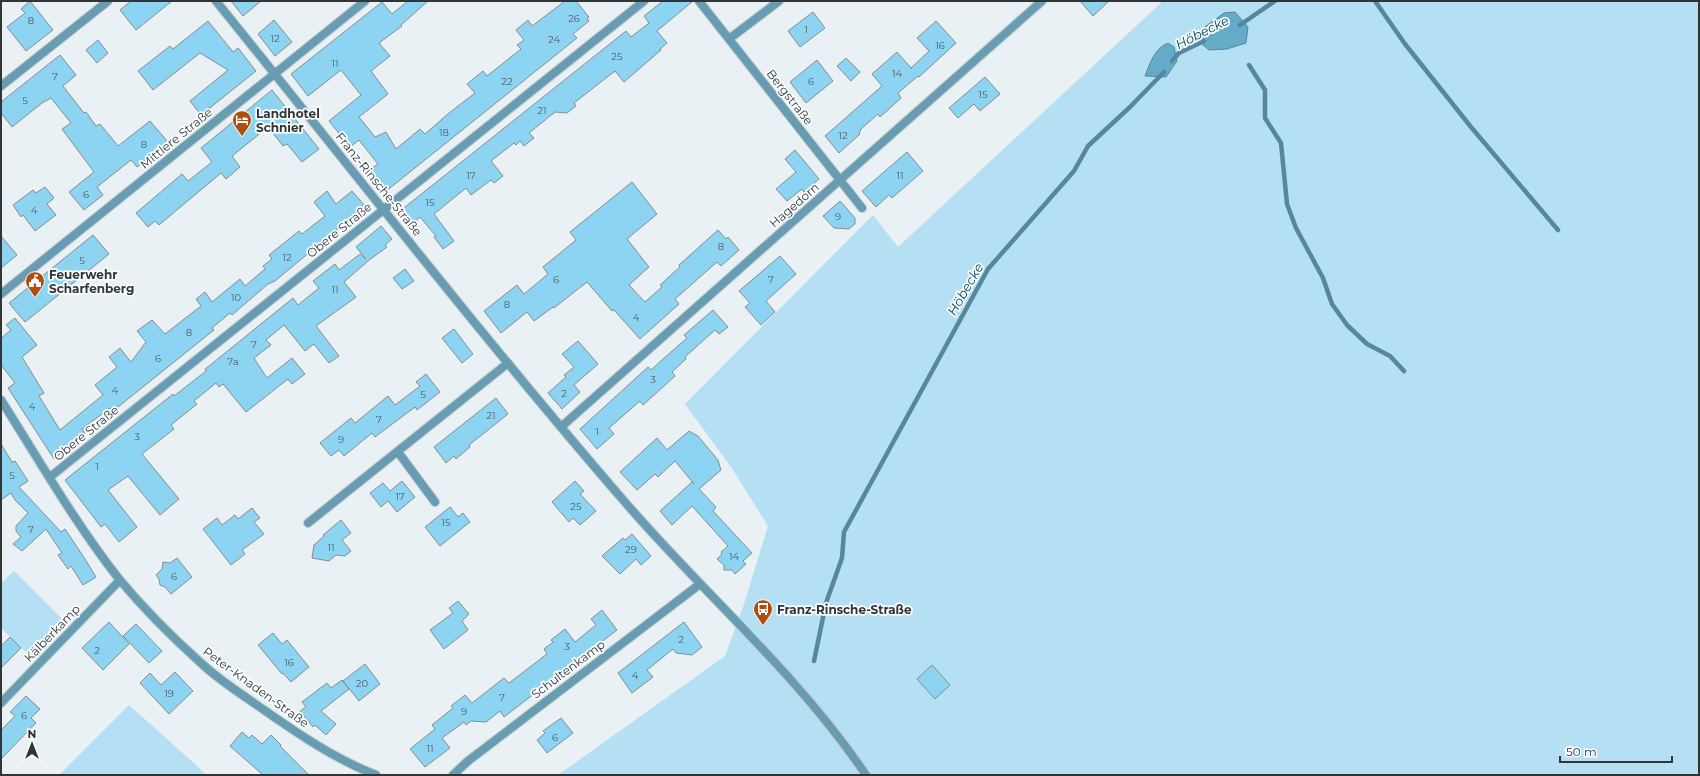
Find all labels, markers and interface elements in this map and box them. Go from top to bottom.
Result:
house number: 26 [568,12,580,25]
water label: Höbecke [1173,12,1232,52]
house number: 8 [28,14,34,27]
house number: 1 [804,23,808,36]
house number: 12 [270,32,280,45]
house number: 24 [548,33,560,46]
house number: 16 [935,39,945,52]
house number: 25 [611,50,623,63]
house number: 11 [331,57,339,70]
street label: Bergstraße [764,66,816,128]
house number: 14 [892,67,902,80]
house number: 7 [52,70,58,83]
house number: 22 [501,75,513,88]
house number: 6 [808,75,814,88]
house number: 15 [978,88,988,101]
house number: 5 [22,94,28,107]
street label: Mittlere Straße [137,104,215,172]
house number: 21 [537,104,547,117]
place label: Landhotel Schnier [256,106,320,135]
hotel icon: Landhotel Schnier [231,109,253,137]
house number: 18 [439,126,449,139]
street label: Franz-Rinsche-Straße [333,129,425,239]
house number: 12 [838,129,848,142]
house number: 8 [141,138,147,151]
house number: 17 [466,169,476,182]
house number: 11 [896,169,904,182]
street label: Hagedorn [766,179,822,231]
house number: 6 [83,188,89,201]
house number: 15 [425,196,435,209]
street label: Obere Straße [303,199,375,261]
house number: 4 [31,204,38,217]
house number: 9 [835,210,841,223]
house number: 8 [718,240,724,253]
house number: 12 [282,251,292,264]
house number: 5 [79,254,85,267]
water label: Höbecke [944,260,986,318]
place label: Feuerwehr Scharfenberg [49,267,134,296]
public building icon: Feuerwehr Scharfenberg [24,270,46,298]
house number: 6 [553,273,559,286]
house number: 7 [768,273,774,286]
house number: 11 [331,283,339,296]
house number: 10 [231,291,241,304]
house number: 8 [504,298,510,311]
house number: 4 [633,311,640,324]
house number: 8 [186,326,192,339]
house number: 7 [251,338,257,351]
house number: 6 [155,352,161,365]
house number: 7a [227,355,239,368]
house number: 3 [650,373,656,386]
house number: 4 [112,384,119,397]
house number: 2 [561,387,567,400]
house number: 5 [420,388,426,401]
house number: 4 [29,400,36,413]
street label: Obere Straße [50,402,122,464]
house number: 21 [486,409,496,422]
house number: 7 [376,413,382,426]
house number: 1 [595,425,599,438]
house number: 3 [134,430,140,443]
house number: 9 [338,433,344,446]
house number: 1 [95,460,99,473]
house number: 5 [9,469,15,482]
house number: 17 [395,490,405,503]
house number: 25 [570,500,582,513]
house number: 15 [441,516,451,529]
house number: 7 [28,523,34,536]
house number: 11 [327,541,335,554]
house number: 29 [625,543,637,556]
house number: 14 [729,550,739,563]
house number: 6 [171,570,177,583]
bus stop icon: Franz-Rinsche-Straße [752,598,774,626]
street label: Kälberkamp [21,601,83,665]
place label: Franz-Rinsche-Straße [777,602,912,617]
house number: 2 [678,633,684,646]
street label: Schultenkamp [528,636,608,702]
house number: 3 [564,640,570,653]
house number: 2 [94,644,100,657]
street label: Peter-Knaden-Straße [200,644,312,730]
house number: 16 [284,656,294,669]
house number: 4 [632,669,639,682]
house number: 20 [356,677,369,690]
house number: 19 [164,687,174,700]
house number: 7 [499,691,505,704]
house number: 9 [461,705,467,718]
house number: 6 [21,709,27,722]
north arrow [12,724,52,764]
text: N [28,727,36,741]
house number: 6 [552,731,558,744]
scale bar [1560,738,1672,764]
house number: 11 [426,742,434,755]
text: 50 m [1566,744,1597,759]

